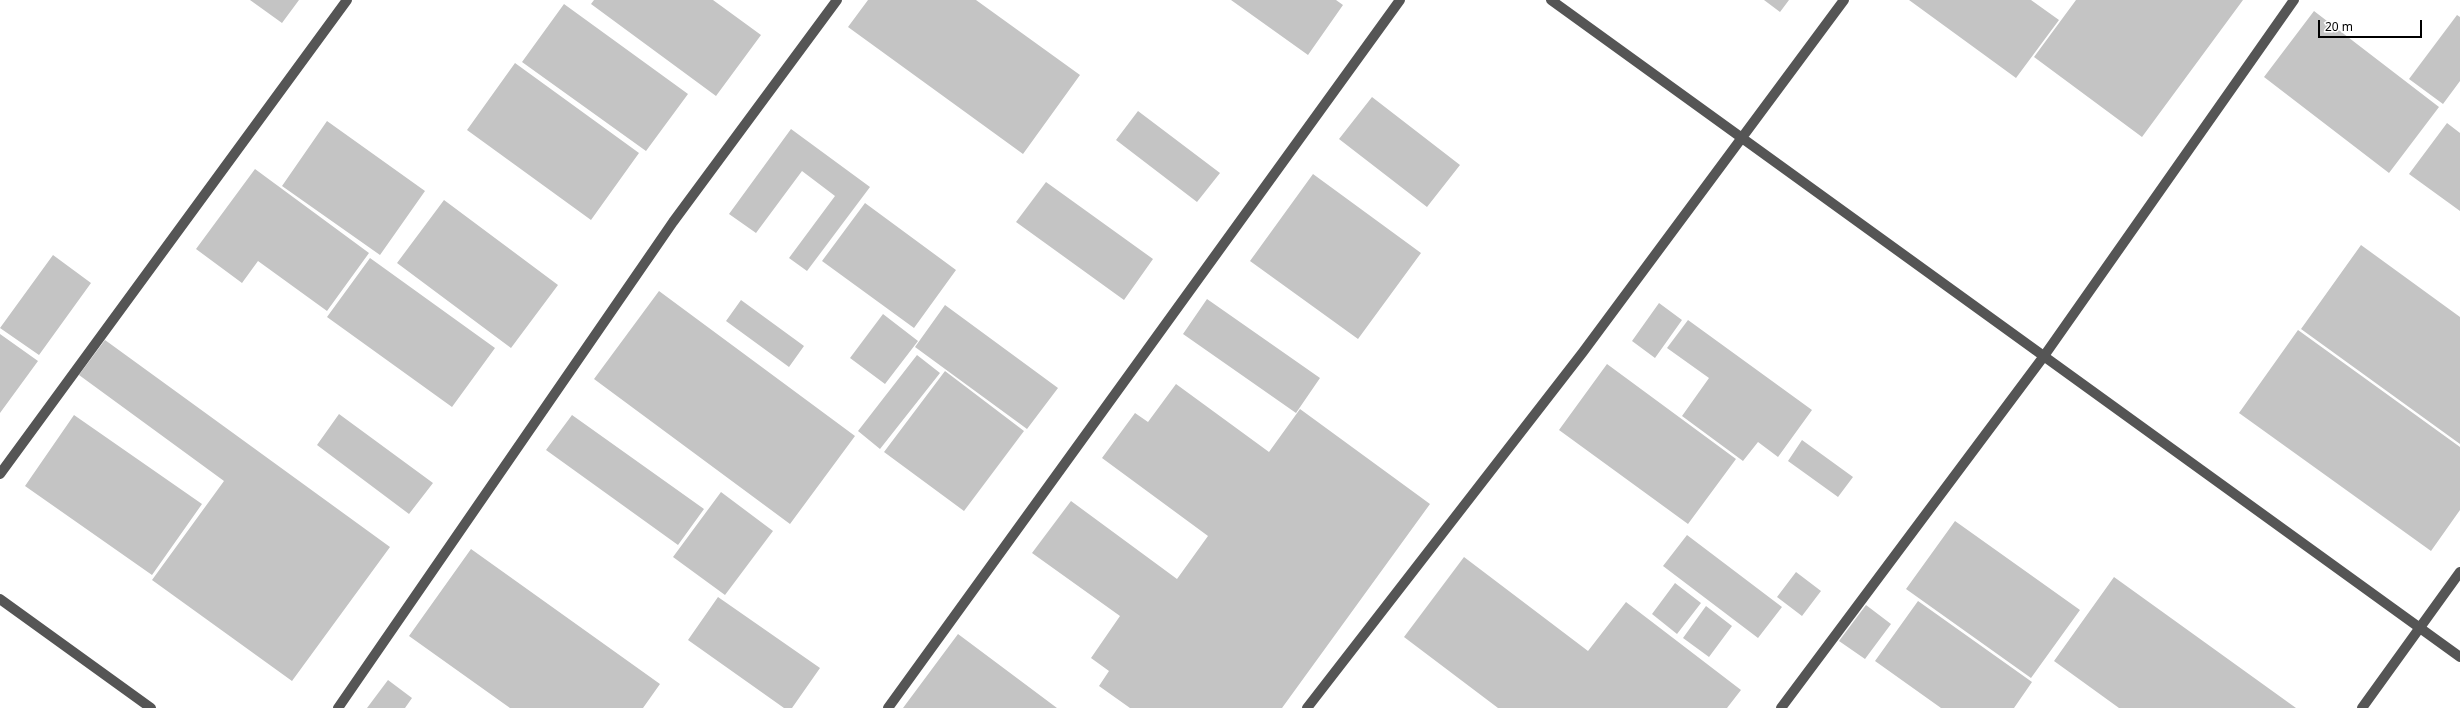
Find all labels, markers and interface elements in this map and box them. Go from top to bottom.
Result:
scale bar [2320,12,2424,38]
text: 20 m [2325,18,2353,35]

